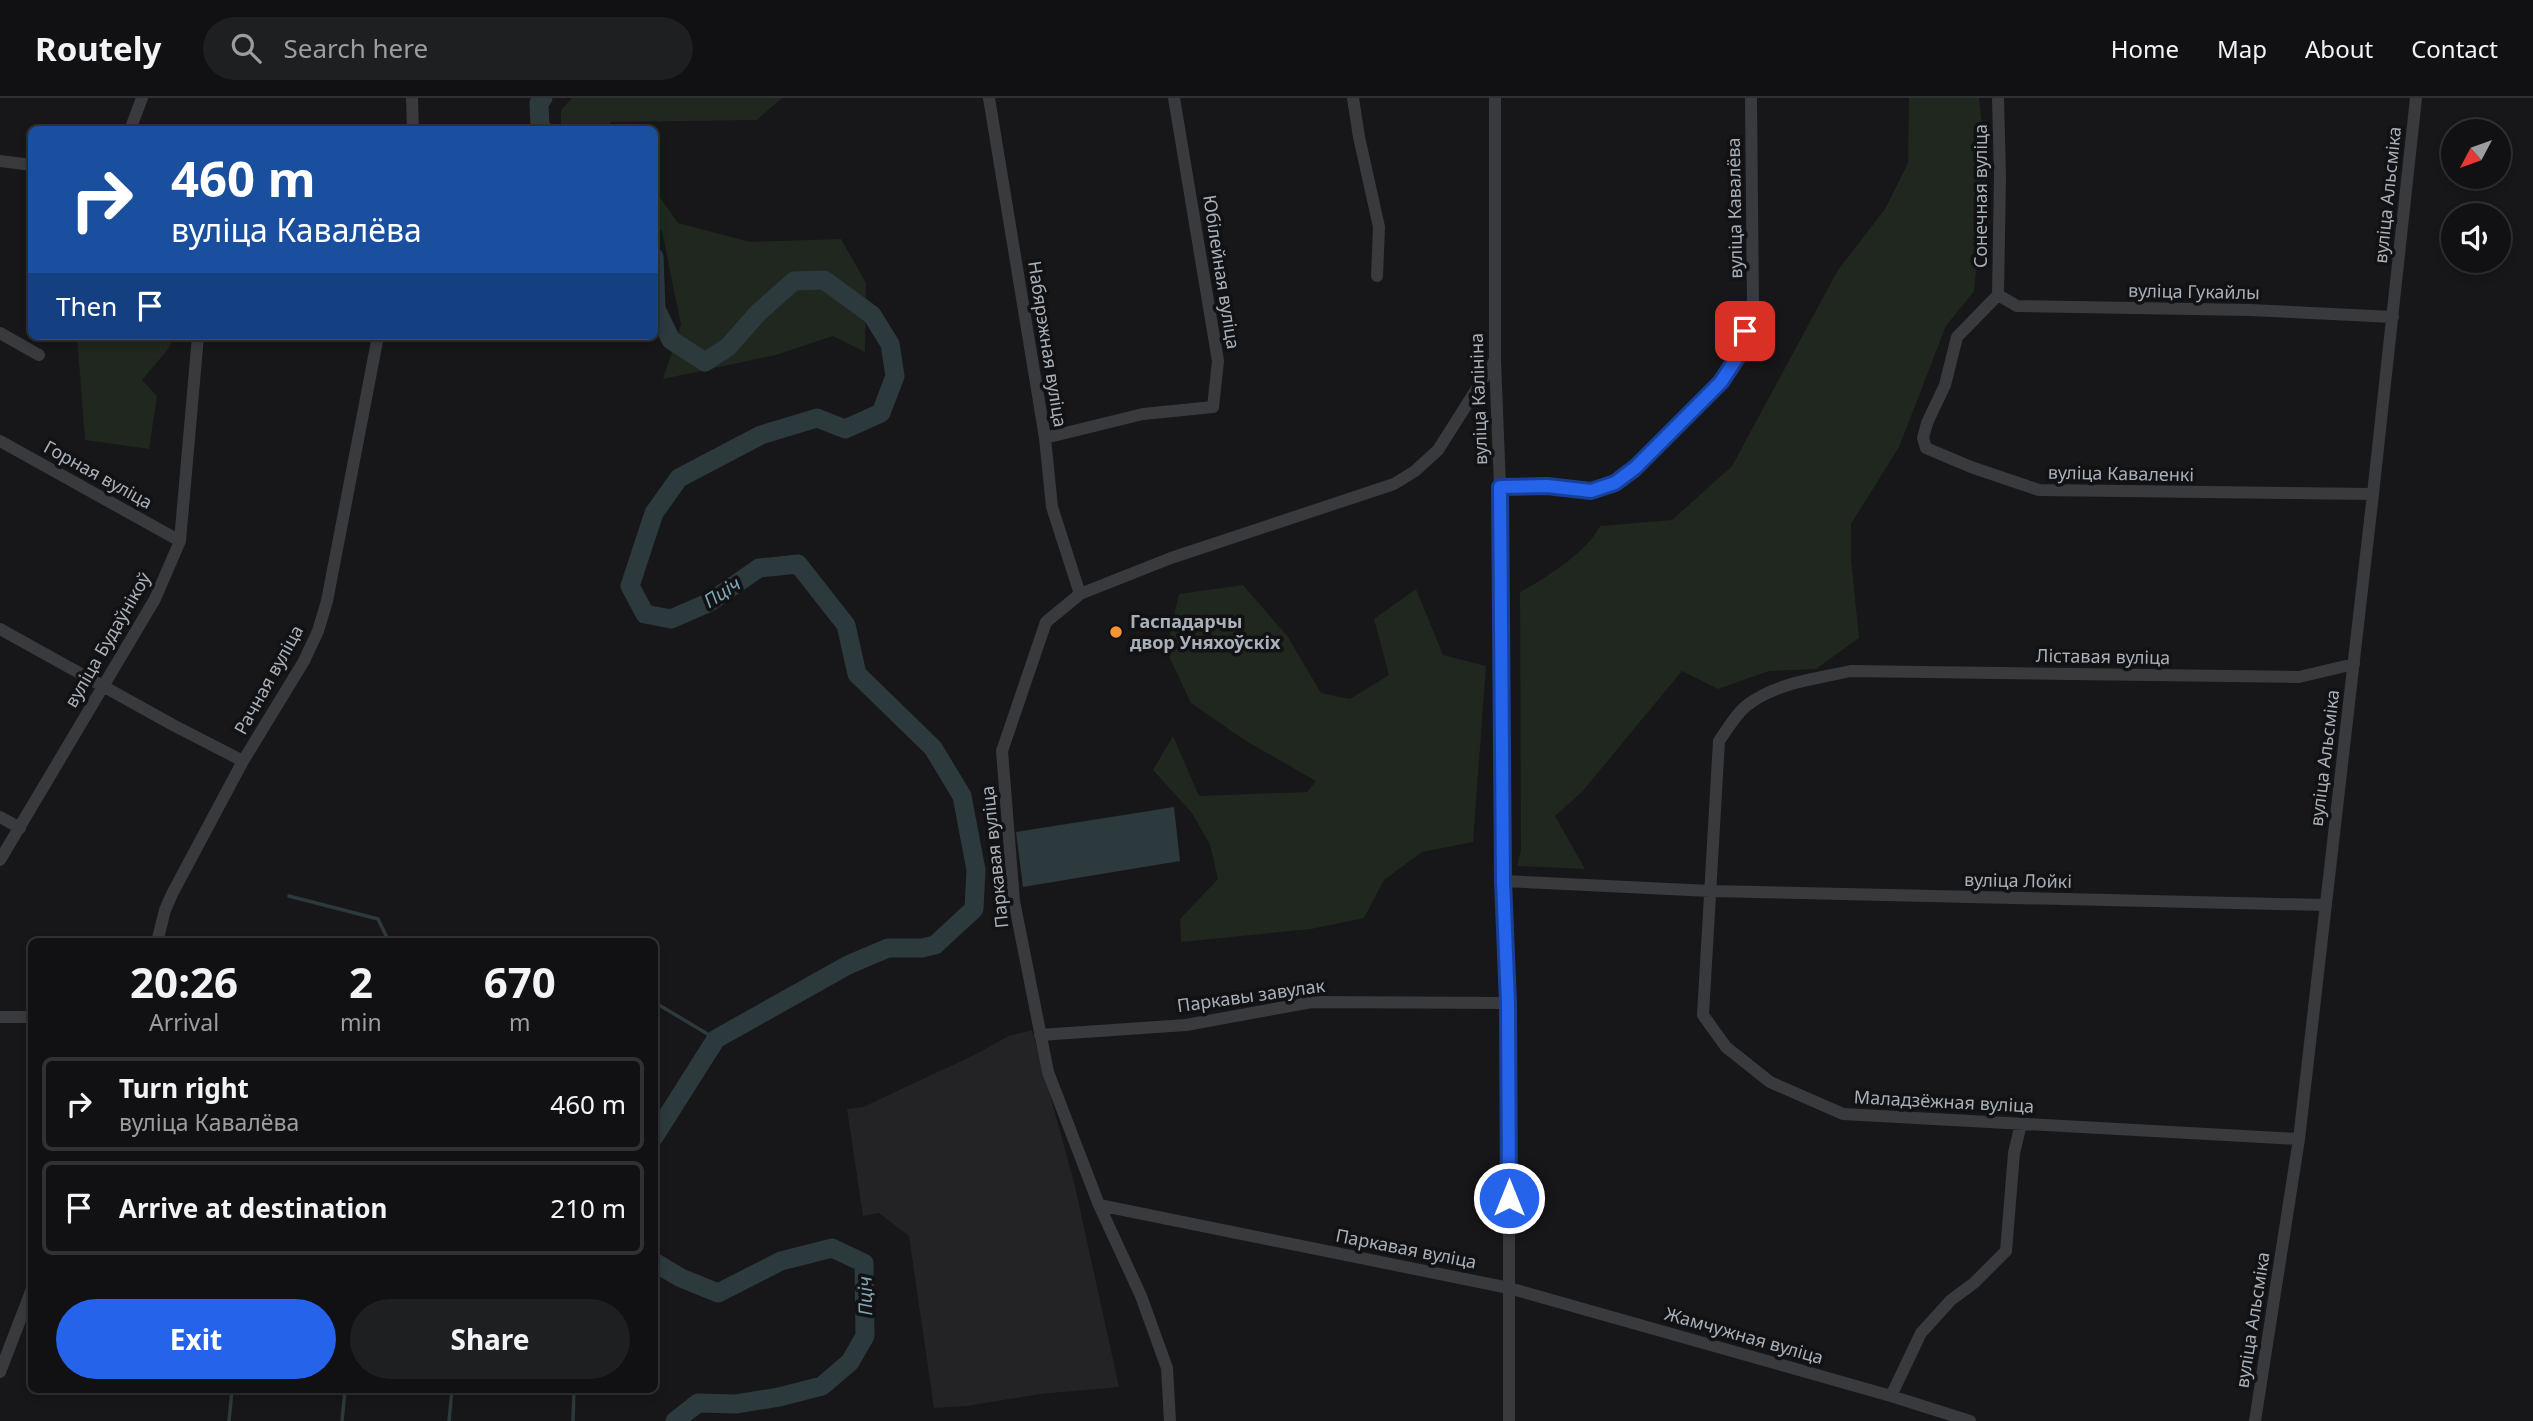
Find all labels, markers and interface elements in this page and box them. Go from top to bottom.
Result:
search box [203,17,693,80]
text: Routely [35,26,161,71]
icon: search [227,29,265,67]
text: Search here [283,30,428,66]
text: Home [2111,32,2179,65]
text: Map [2217,32,2267,65]
text: About [2305,32,2373,65]
text: Contact [2411,32,2498,65]
north arrow [2441,119,2511,189]
map controls [2441,119,2511,273]
street label: Сонечная вуліца [1968,124,1992,268]
street label: вуліца Альсміка [2368,125,2406,265]
street label: вуліца Кавалёва [1721,137,1747,279]
text: 460 m [171,145,316,211]
icon: right [56,154,147,245]
street label: Юбілейная вуліца [1198,193,1246,351]
button: sound [2441,203,2511,273]
text: вуліца Кавалёва [171,208,422,251]
street label: Набярэжная вуліца [1023,259,1073,429]
street label: вуліца Гукайлы [2128,278,2260,304]
icon: arrive [131,287,169,325]
text: Then [56,288,117,324]
pin [1715,301,1775,361]
icon: arrive [1726,312,1764,350]
street label: вуліца Калініна [1464,333,1492,466]
street label: Горная вуліца [40,434,157,514]
street label: вуліца Каваленкі [2048,460,2194,486]
street label: вуліца Будаўнікоў [59,567,156,711]
water label: Пціч [698,570,746,614]
place label: Гаспадарчы двор Уняхоўскіх [1130,609,1281,654]
street label: Рачная вуліца [228,620,308,739]
marker: Гаспадарчы двор Уняхоўскіх [1108,624,1124,640]
street label: Ліставая вуліца [2036,643,2170,669]
street label: вуліца Альсміка [2304,688,2344,828]
street label: Паркавая вуліца [975,785,1013,929]
street label: вуліца Лойкі [1964,867,2072,893]
text: 20:26 [130,953,238,1010]
text: 2 [349,953,373,1010]
text: 670 [484,953,556,1010]
street label: Паркавы завулак [1175,973,1327,1017]
text: Arrival [149,1006,219,1038]
text: min [340,1006,382,1038]
text: m [509,1006,531,1038]
text: Turn right [119,1070,249,1106]
street label: Маладзёжная вуліца [1853,1084,2035,1118]
icon: right [60,1085,98,1123]
text: 460 m [550,1086,626,1122]
text: вуліца Кавалёва [119,1106,299,1138]
position arrow [1472,1161,1546,1235]
icon: arrive [60,1189,98,1227]
text: Arrive at destination [119,1190,388,1226]
text: 210 m [550,1190,626,1226]
street label: Паркавая вуліца [1334,1223,1479,1273]
street label: вуліца Альсміка [2229,1250,2275,1390]
water label: Пціч [852,1276,878,1316]
button: Exit [56,1299,336,1379]
button: Share [350,1299,630,1379]
street label: Жамчужная вуліца [1662,1301,1826,1369]

